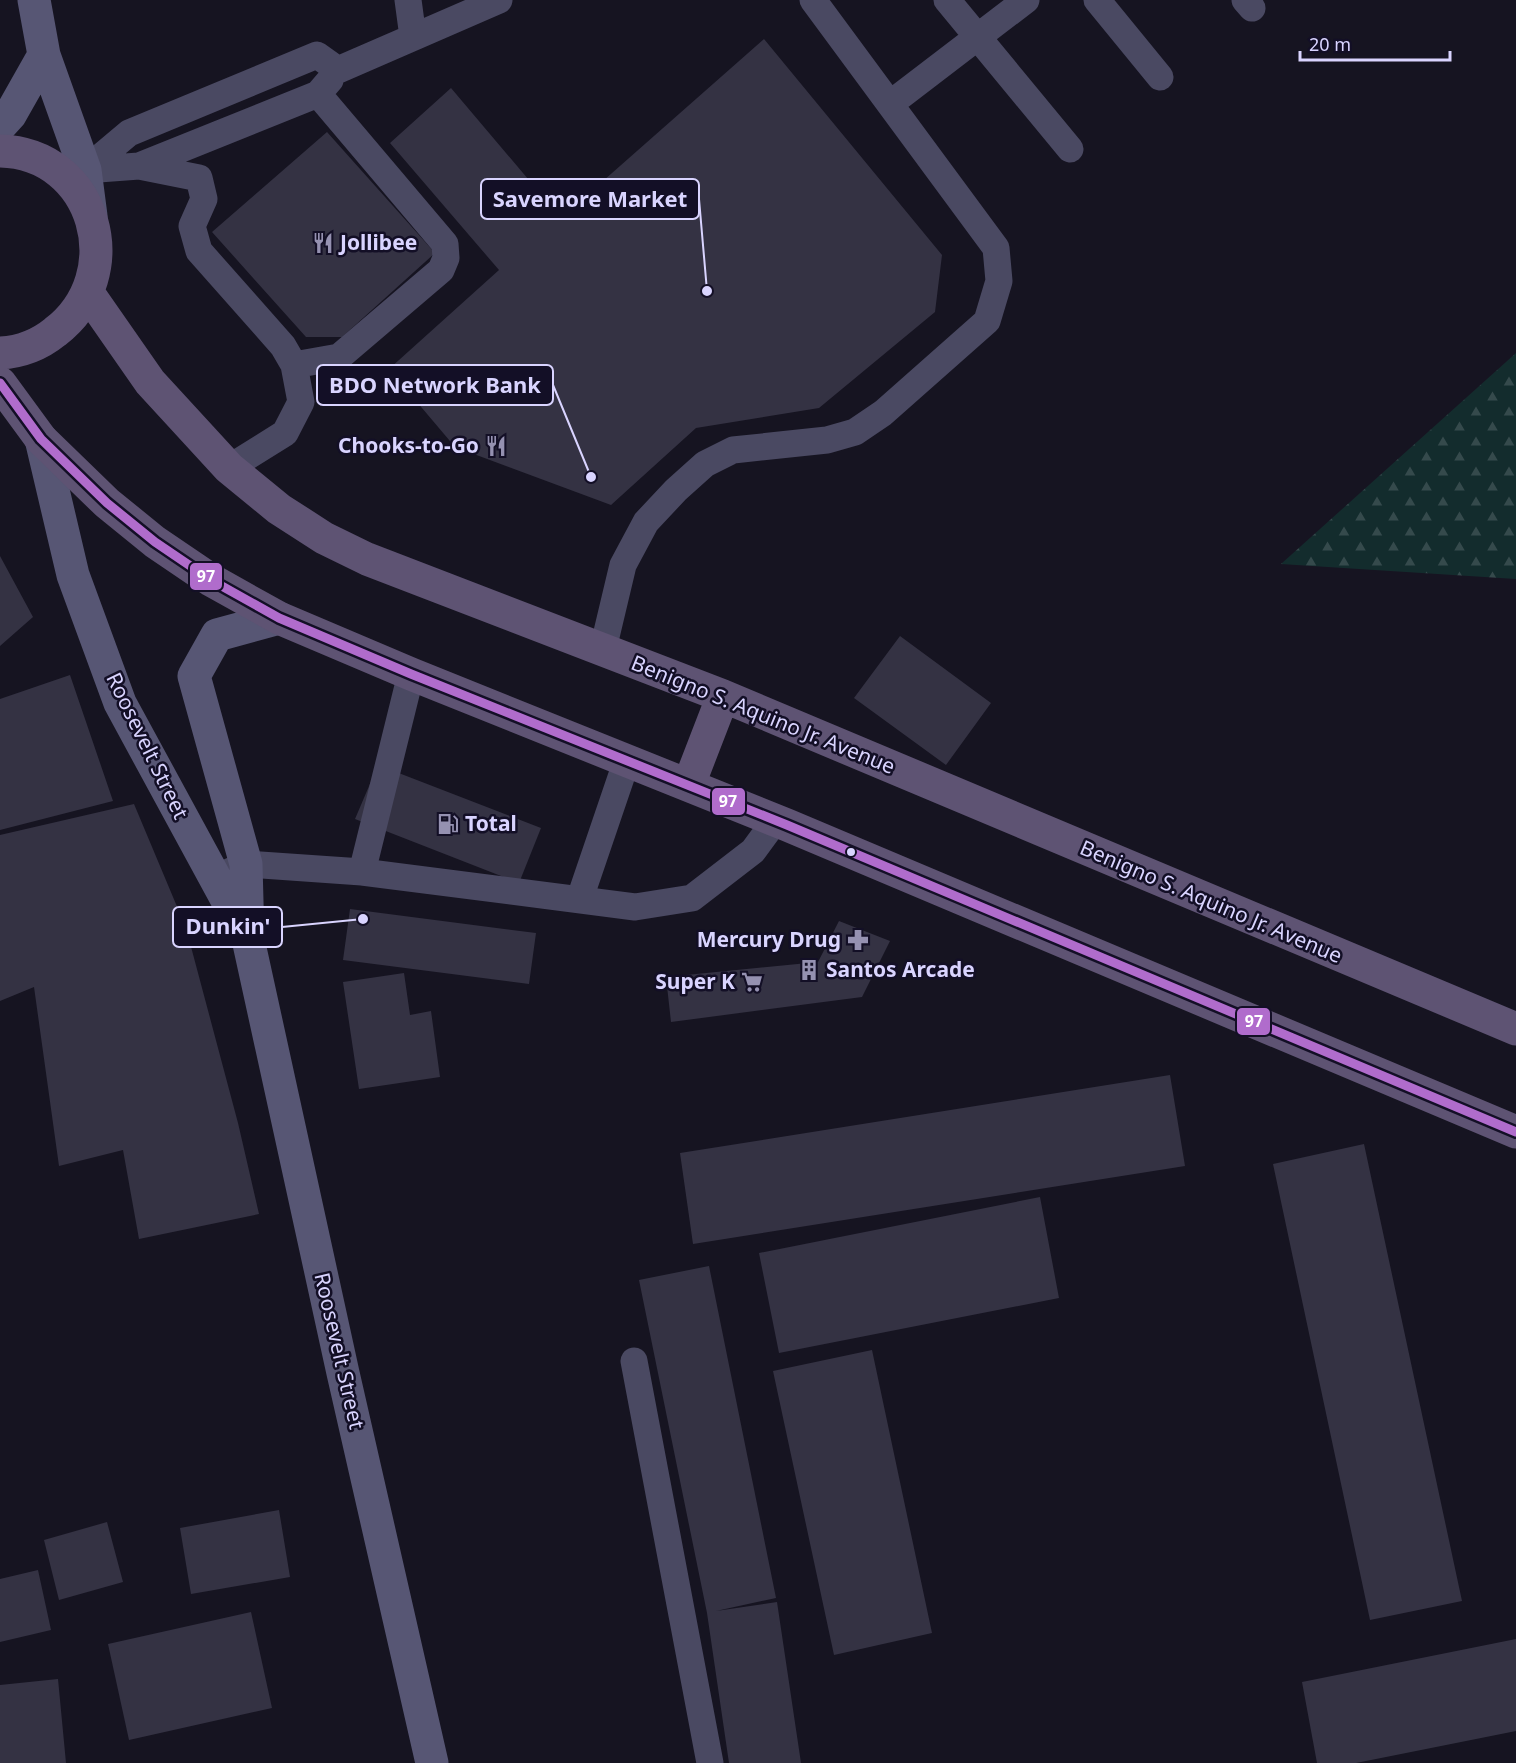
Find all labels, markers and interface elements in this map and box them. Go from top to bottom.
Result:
scale bar [1300,24,1450,62]
text: 20 m [1309,32,1351,56]
callout: Savemore Market [481,179,699,219]
text: Savemore Market [493,183,687,213]
place label: Jollibee [338,228,417,256]
restaurant icon: Jollibee [311,231,335,255]
callout: BDO Network Bank [317,365,553,405]
text: BDO Network Bank [329,369,541,399]
place label: Chooks-to-Go [338,431,479,459]
restaurant icon: Chooks-to-Go [484,434,508,458]
line badge: 97 [189,562,223,591]
text: 97 [197,565,215,587]
street label: Benigno S. Aquino Jr. Avenue [627,648,899,780]
street label: Roosevelt Street [100,668,196,824]
line badge: 97 [711,787,746,816]
text: 97 [719,790,737,812]
place label: Total [465,809,517,837]
fuel station icon: Total [436,812,460,836]
street label: Benigno S. Aquino Jr. Avenue [1076,833,1347,969]
unlabelled marker [845,846,857,858]
callout: Dunkin' [173,907,282,947]
text: Dunkin' [186,910,270,940]
place label: Mercury Drug [697,925,841,953]
pharmacy icon: Mercury Drug [846,928,870,952]
place label: Santos Arcade [826,955,975,983]
building icon: Santos Arcade [797,958,821,982]
place label: Super K [655,967,735,995]
supermarket icon: Super K [740,970,764,994]
line badge: 97 [1236,1007,1271,1036]
text: 97 [1245,1010,1263,1032]
street label: Roosevelt Street [308,1270,372,1432]

